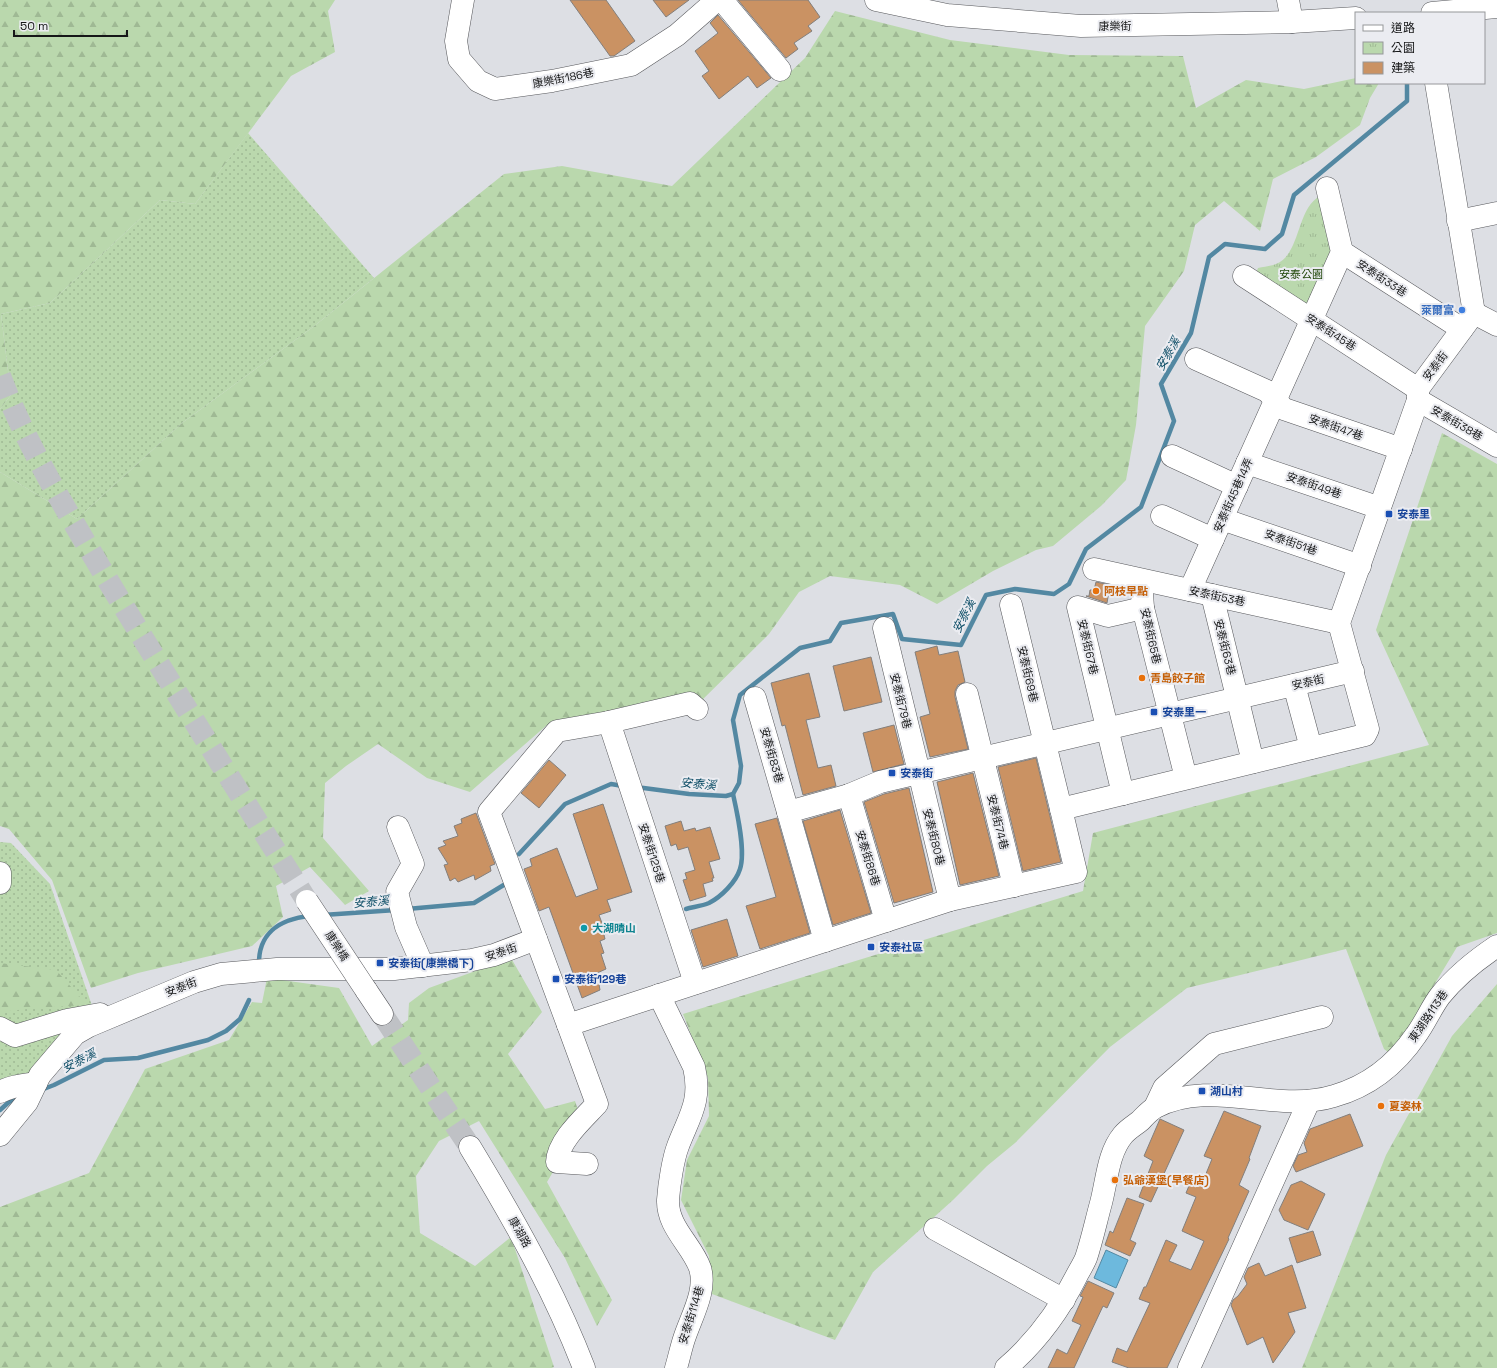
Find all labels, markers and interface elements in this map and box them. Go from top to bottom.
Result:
scale bar [14,12,127,38]
legend [1355,12,1485,84]
text: 50 m [20,18,48,34]
street label: 康樂街 [1098,19,1132,33]
text: 道路 [1391,20,1415,36]
text: 公園 [1391,40,1415,56]
text: 建築 [1391,60,1415,76]
street label: 康樂街186巷 [531,65,595,91]
street label: 安泰街33巷 [1354,257,1410,299]
park label: 安泰公園 [1279,267,1323,281]
place label: 萊爾富 [1421,303,1454,317]
marker: 萊爾富 [1457,305,1467,315]
street label: 安泰街45巷 [1303,310,1359,354]
water label: 安泰溪 [1152,333,1185,374]
street label: 安泰街 [1419,349,1451,383]
street label: 安泰街38巷 [1429,403,1485,443]
street label: 安泰街47巷 [1307,411,1365,443]
street label: 安泰街45巷14弄 [1210,456,1256,534]
street label: 安泰街49巷 [1284,469,1344,501]
place label: 安泰里 [1397,507,1430,521]
marker: 安泰里 [1384,509,1394,519]
street label: 安泰街51巷 [1263,526,1319,558]
street label: 安泰街53巷 [1188,583,1246,609]
place label: 阿枝早點 [1104,584,1148,598]
marker: 阿枝早點 [1091,586,1101,596]
water label: 安泰溪 [949,595,980,636]
street label: 安泰街65巷 [1138,606,1164,666]
street label: 安泰街63巷 [1211,617,1239,677]
street label: 安泰街67巷 [1075,618,1101,676]
street label: 安泰街69巷 [1015,644,1041,704]
place label: 青島餃子館 [1150,671,1205,685]
street label: 安泰街 [1290,671,1326,693]
street label: 安泰街79巷 [887,672,915,730]
marker: 青島餃子館 [1137,673,1147,683]
place label: 安泰里一 [1162,705,1206,719]
marker: 安泰里一 [1149,707,1159,717]
street label: 安泰街83巷 [757,725,787,785]
place label: 安泰街 [900,766,933,780]
marker: 安泰街 [887,768,897,778]
water label: 安泰溪 [679,774,719,794]
street label: 安泰街74巷 [984,793,1012,851]
street label: 安泰街80巷 [920,807,948,867]
street label: 安泰街125巷 [636,821,668,885]
street label: 安泰街86巷 [853,828,883,888]
water label: 安泰溪 [352,892,392,912]
place label: 大湖晴山 [592,921,636,935]
marker: 大湖晴山 [579,923,589,933]
street label: 康樂橋 [322,928,352,964]
street label: 安泰街 [483,940,519,964]
place label: 安泰社區 [879,940,923,954]
marker: 安泰社區 [866,942,876,952]
place label: 安泰街(康樂橋下) [388,956,474,971]
marker: 安泰街(康樂橋下) [375,958,385,968]
place label: 安泰街129巷 [564,972,626,986]
marker: 安泰街129巷 [551,974,561,984]
street label: 安泰街 [163,975,199,999]
street label: 東湖路113巷 [1405,987,1451,1045]
water label: 安泰溪 [59,1045,100,1076]
place label: 湖山村 [1210,1084,1243,1098]
marker: 湖山村 [1197,1086,1207,1096]
place label: 夏姿林 [1389,1099,1422,1113]
marker: 夏姿林 [1376,1101,1386,1111]
place label: 弘爺漢堡(早餐店) [1123,1173,1209,1188]
marker: 弘爺漢堡(早餐店) [1110,1175,1120,1185]
street label: 康湖路 [506,1214,534,1250]
street label: 安泰街114巷 [676,1284,706,1346]

